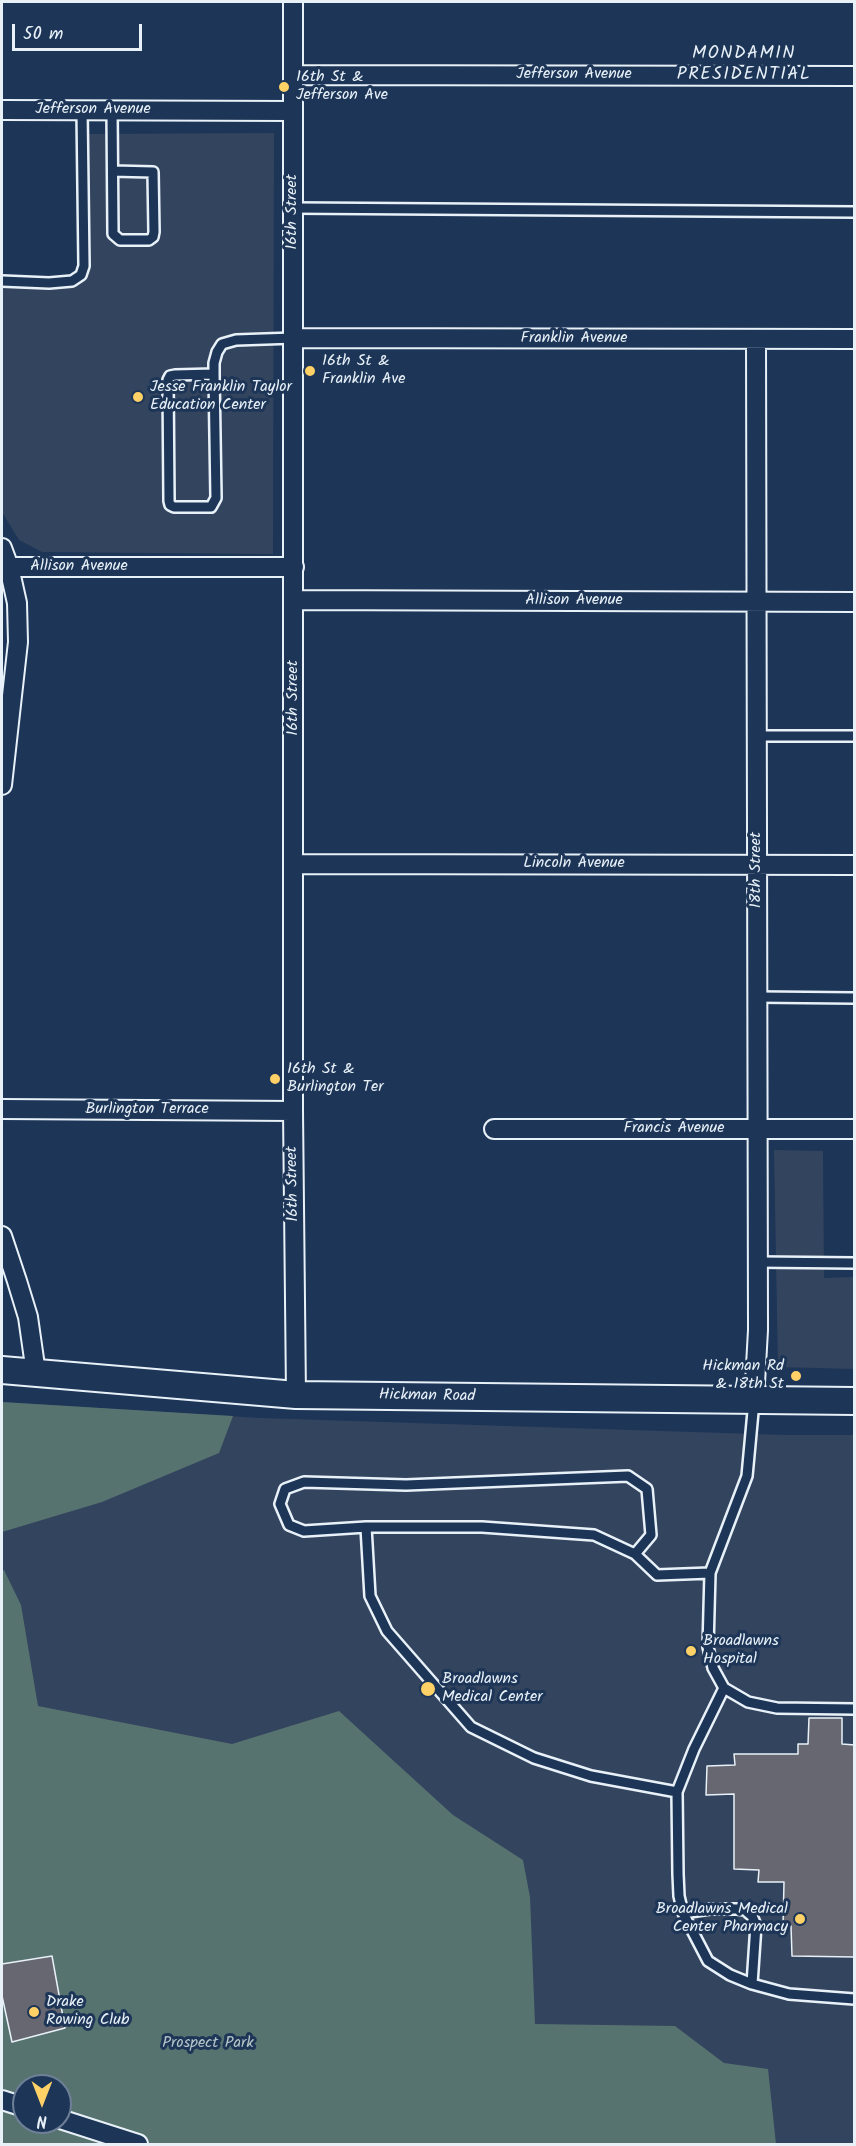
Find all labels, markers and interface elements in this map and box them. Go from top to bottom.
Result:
scale bar [15,12,146,50]
text: 50 m [23,20,63,49]
district label: MONDAMIN PRESIDENTIAL [677,44,811,86]
street label: Jefferson Avenue [516,65,632,85]
place label: 16th St & Jefferson Ave [296,68,388,106]
marker: 16th St & Jefferson Ave [277,80,291,94]
street label: Jefferson Avenue [35,100,151,120]
street label: 16th Street [283,174,303,250]
street label: Franklin Avenue [521,329,627,349]
place label: 16th St & Franklin Ave [322,352,406,390]
marker: 16th St & Franklin Ave [303,364,317,378]
place label: Jesse Franklin Taylor Education Center [150,378,292,416]
marker: Jesse Franklin Taylor Education Center [131,390,145,404]
street label: Allison Avenue [30,557,128,577]
street label: Allison Avenue [525,591,623,611]
street label: 16th Street [284,660,304,736]
street label: 18th Street [747,832,767,908]
street label: Lincoln Avenue [523,854,625,874]
place label: 16th St & Burlington Ter [287,1060,383,1098]
marker: 16th St & Burlington Ter [268,1072,282,1086]
street label: Burlington Terrace [85,1100,209,1120]
street label: Francis Avenue [624,1119,724,1139]
street label: 16th Street [284,1146,304,1222]
place label: Hickman Rd & 18th St [702,1357,784,1395]
marker: Hickman Rd & 18th St [789,1369,803,1383]
street label: Hickman Road [379,1387,475,1407]
place label: Broadlawns Hospital [703,1632,779,1670]
marker: Broadlawns Hospital [684,1644,698,1658]
place label: Broadlawns Medical Center [442,1670,543,1708]
marker: Broadlawns Medical Center [419,1680,437,1698]
place label: Broadlawns Medical Center Pharmacy [656,1900,788,1938]
marker: Broadlawns Medical Center Pharmacy [793,1912,807,1926]
place label: Drake Rowing Club [46,1993,129,2031]
marker: Drake Rowing Club [27,2005,41,2019]
park label: Prospect Park [162,2034,254,2054]
north arrow [12,2074,72,2134]
text: N [37,2108,47,2133]

